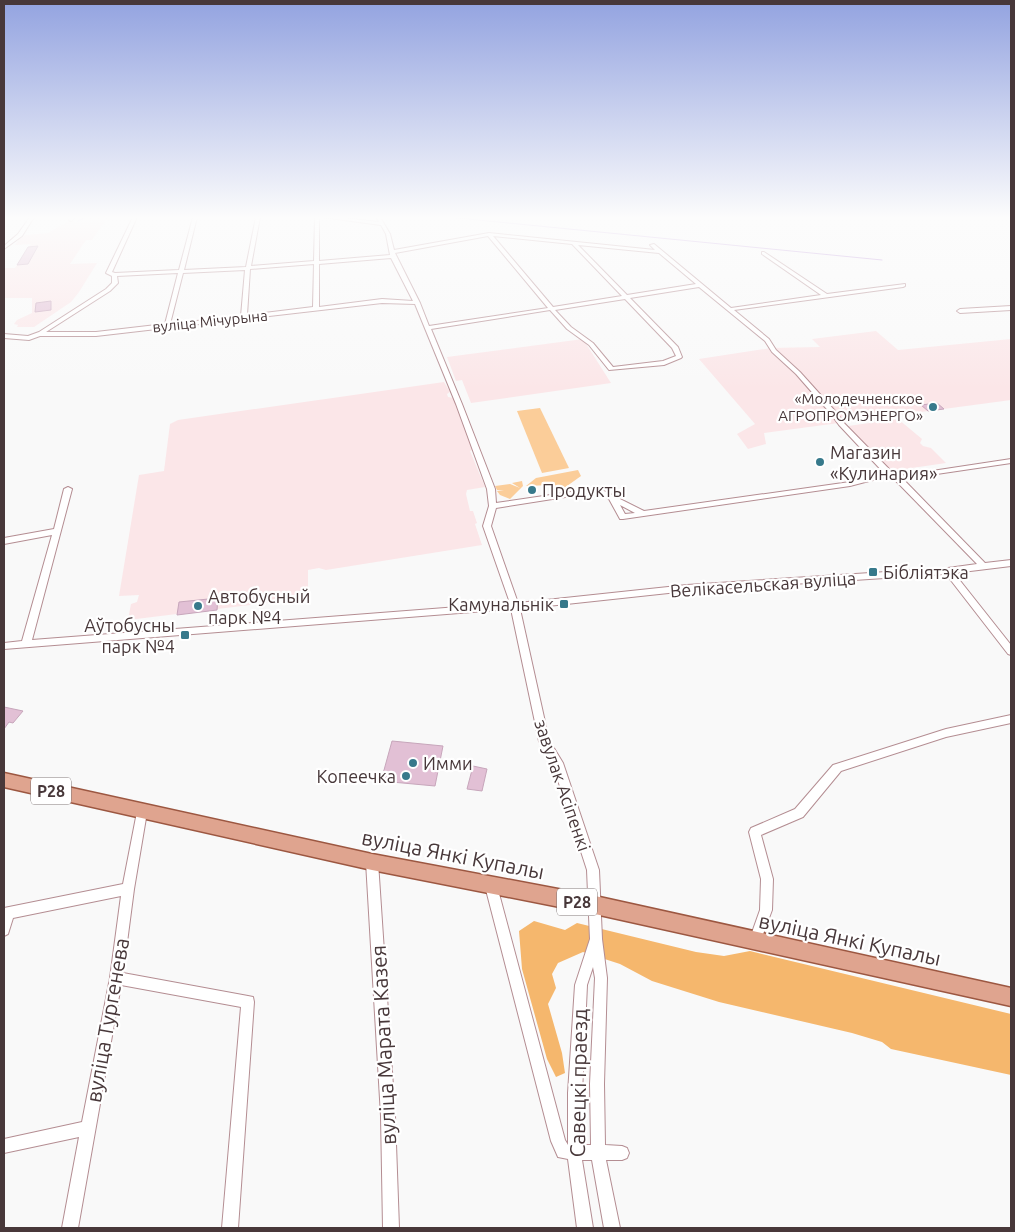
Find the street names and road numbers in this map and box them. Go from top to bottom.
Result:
street label: вуліца Мічурына [152,306,268,336]
street label: Велікасельская вуліца [669,568,857,600]
street label: завулак Асіпенкі [531,716,595,854]
road number: Р28 [31,778,71,804]
street label: вуліца Янкі Купалы [360,825,546,883]
road number: Р28 [557,889,597,916]
street label: вуліца Янкі Купалы [757,908,943,970]
street label: вуліца Тургенева [81,936,133,1104]
street label: вуліца Марата Казея [366,944,400,1146]
street label: Савецкі праезд [565,1008,591,1158]

